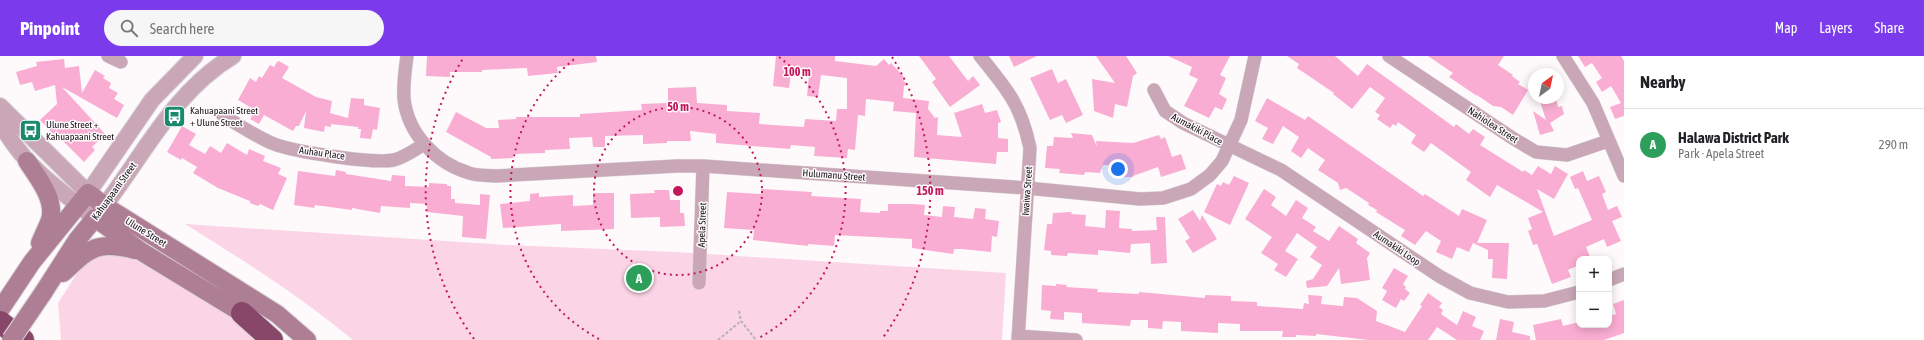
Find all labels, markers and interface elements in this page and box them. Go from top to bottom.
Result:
search box [104,10,384,46]
text: Pinpoint [20,17,80,39]
icon: search [118,17,140,39]
text: Search here [150,20,214,37]
text: Map [1775,20,1797,36]
text: Layers [1819,20,1852,36]
text: Share [1874,20,1904,36]
text: 100 m [783,65,811,79]
north arrow [1528,68,1564,104]
text: Nearby [1640,72,1686,92]
text: 50 m [667,100,689,114]
bus stop icon: Kahuapaani Street + Ulune Street [162,103,188,129]
place label: Kahuapaani Street + Ulune Street [190,105,258,128]
street label: Nahiolea Street [1466,105,1520,145]
street label: Aumakiki Place [1170,111,1225,147]
bus stop icon: Ulune Street + Kahuapaani Street [18,117,44,143]
place label: Ulune Street + Kahuapaani Street [46,119,114,142]
text: Halawa District Park [1678,129,1789,146]
text: A [1650,137,1656,152]
text: 290 m [1879,137,1908,152]
street label: Auhau Place [299,144,346,162]
text: Park · Apela Street [1678,146,1764,161]
your location [1108,159,1128,179]
street label: Kahuapaani Street [90,160,139,222]
street label: Iwaiwa Street [1020,166,1034,216]
street label: Hulumanu Street [802,167,866,183]
centre of rings [671,184,685,198]
text: 150 m [916,184,944,198]
street label: Apela Street [696,202,708,248]
street label: Ulune Street [124,215,169,249]
street label: Aumakiki Loop [1372,228,1423,268]
map controls [1576,256,1612,328]
button: + [1576,256,1612,292]
pin: A [626,263,652,293]
button: − [1576,292,1612,328]

